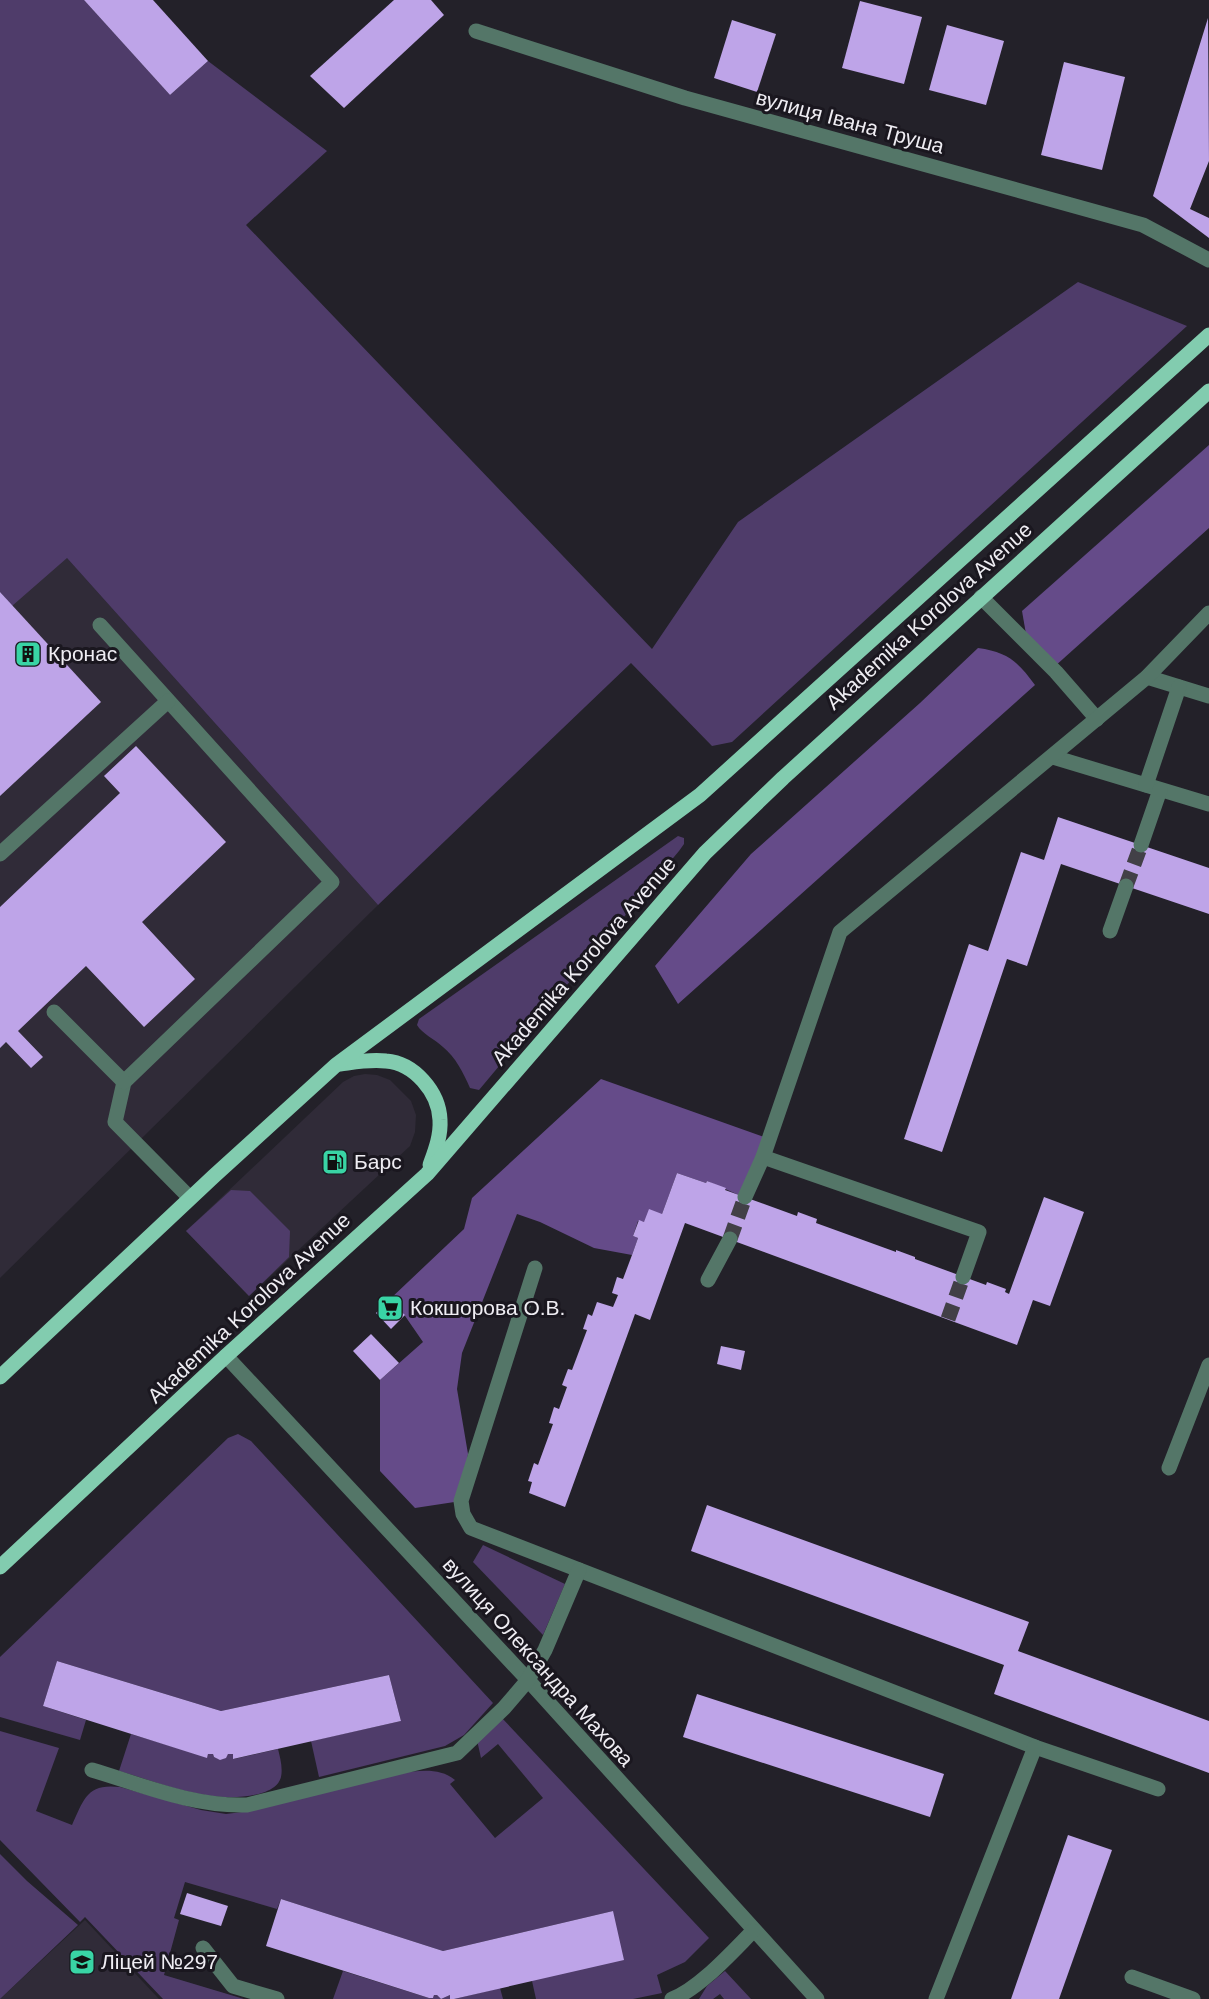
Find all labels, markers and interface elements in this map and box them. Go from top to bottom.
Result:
street label: вулиця Івана Труша [754,85,947,158]
street label: Akademika Korolova Avenue [821,517,1036,714]
building icon: Кронас [13,639,43,669]
place label: Кронас [48,642,117,665]
street label: Akademika Korolova Avenue [487,852,680,1069]
fuel station icon: Барс [320,1147,350,1177]
place label: Барс [354,1150,402,1173]
street label: Akademika Korolova Avenue [143,1208,355,1407]
supermarket icon: Кокшорова О.В. [375,1293,405,1323]
place label: Кокшорова О.В. [410,1296,565,1319]
street label: вулиця Олександра Махова [439,1553,638,1771]
school or university icon: Ліцей №297 [67,1947,97,1977]
place label: Ліцей №297 [101,1950,218,1973]

